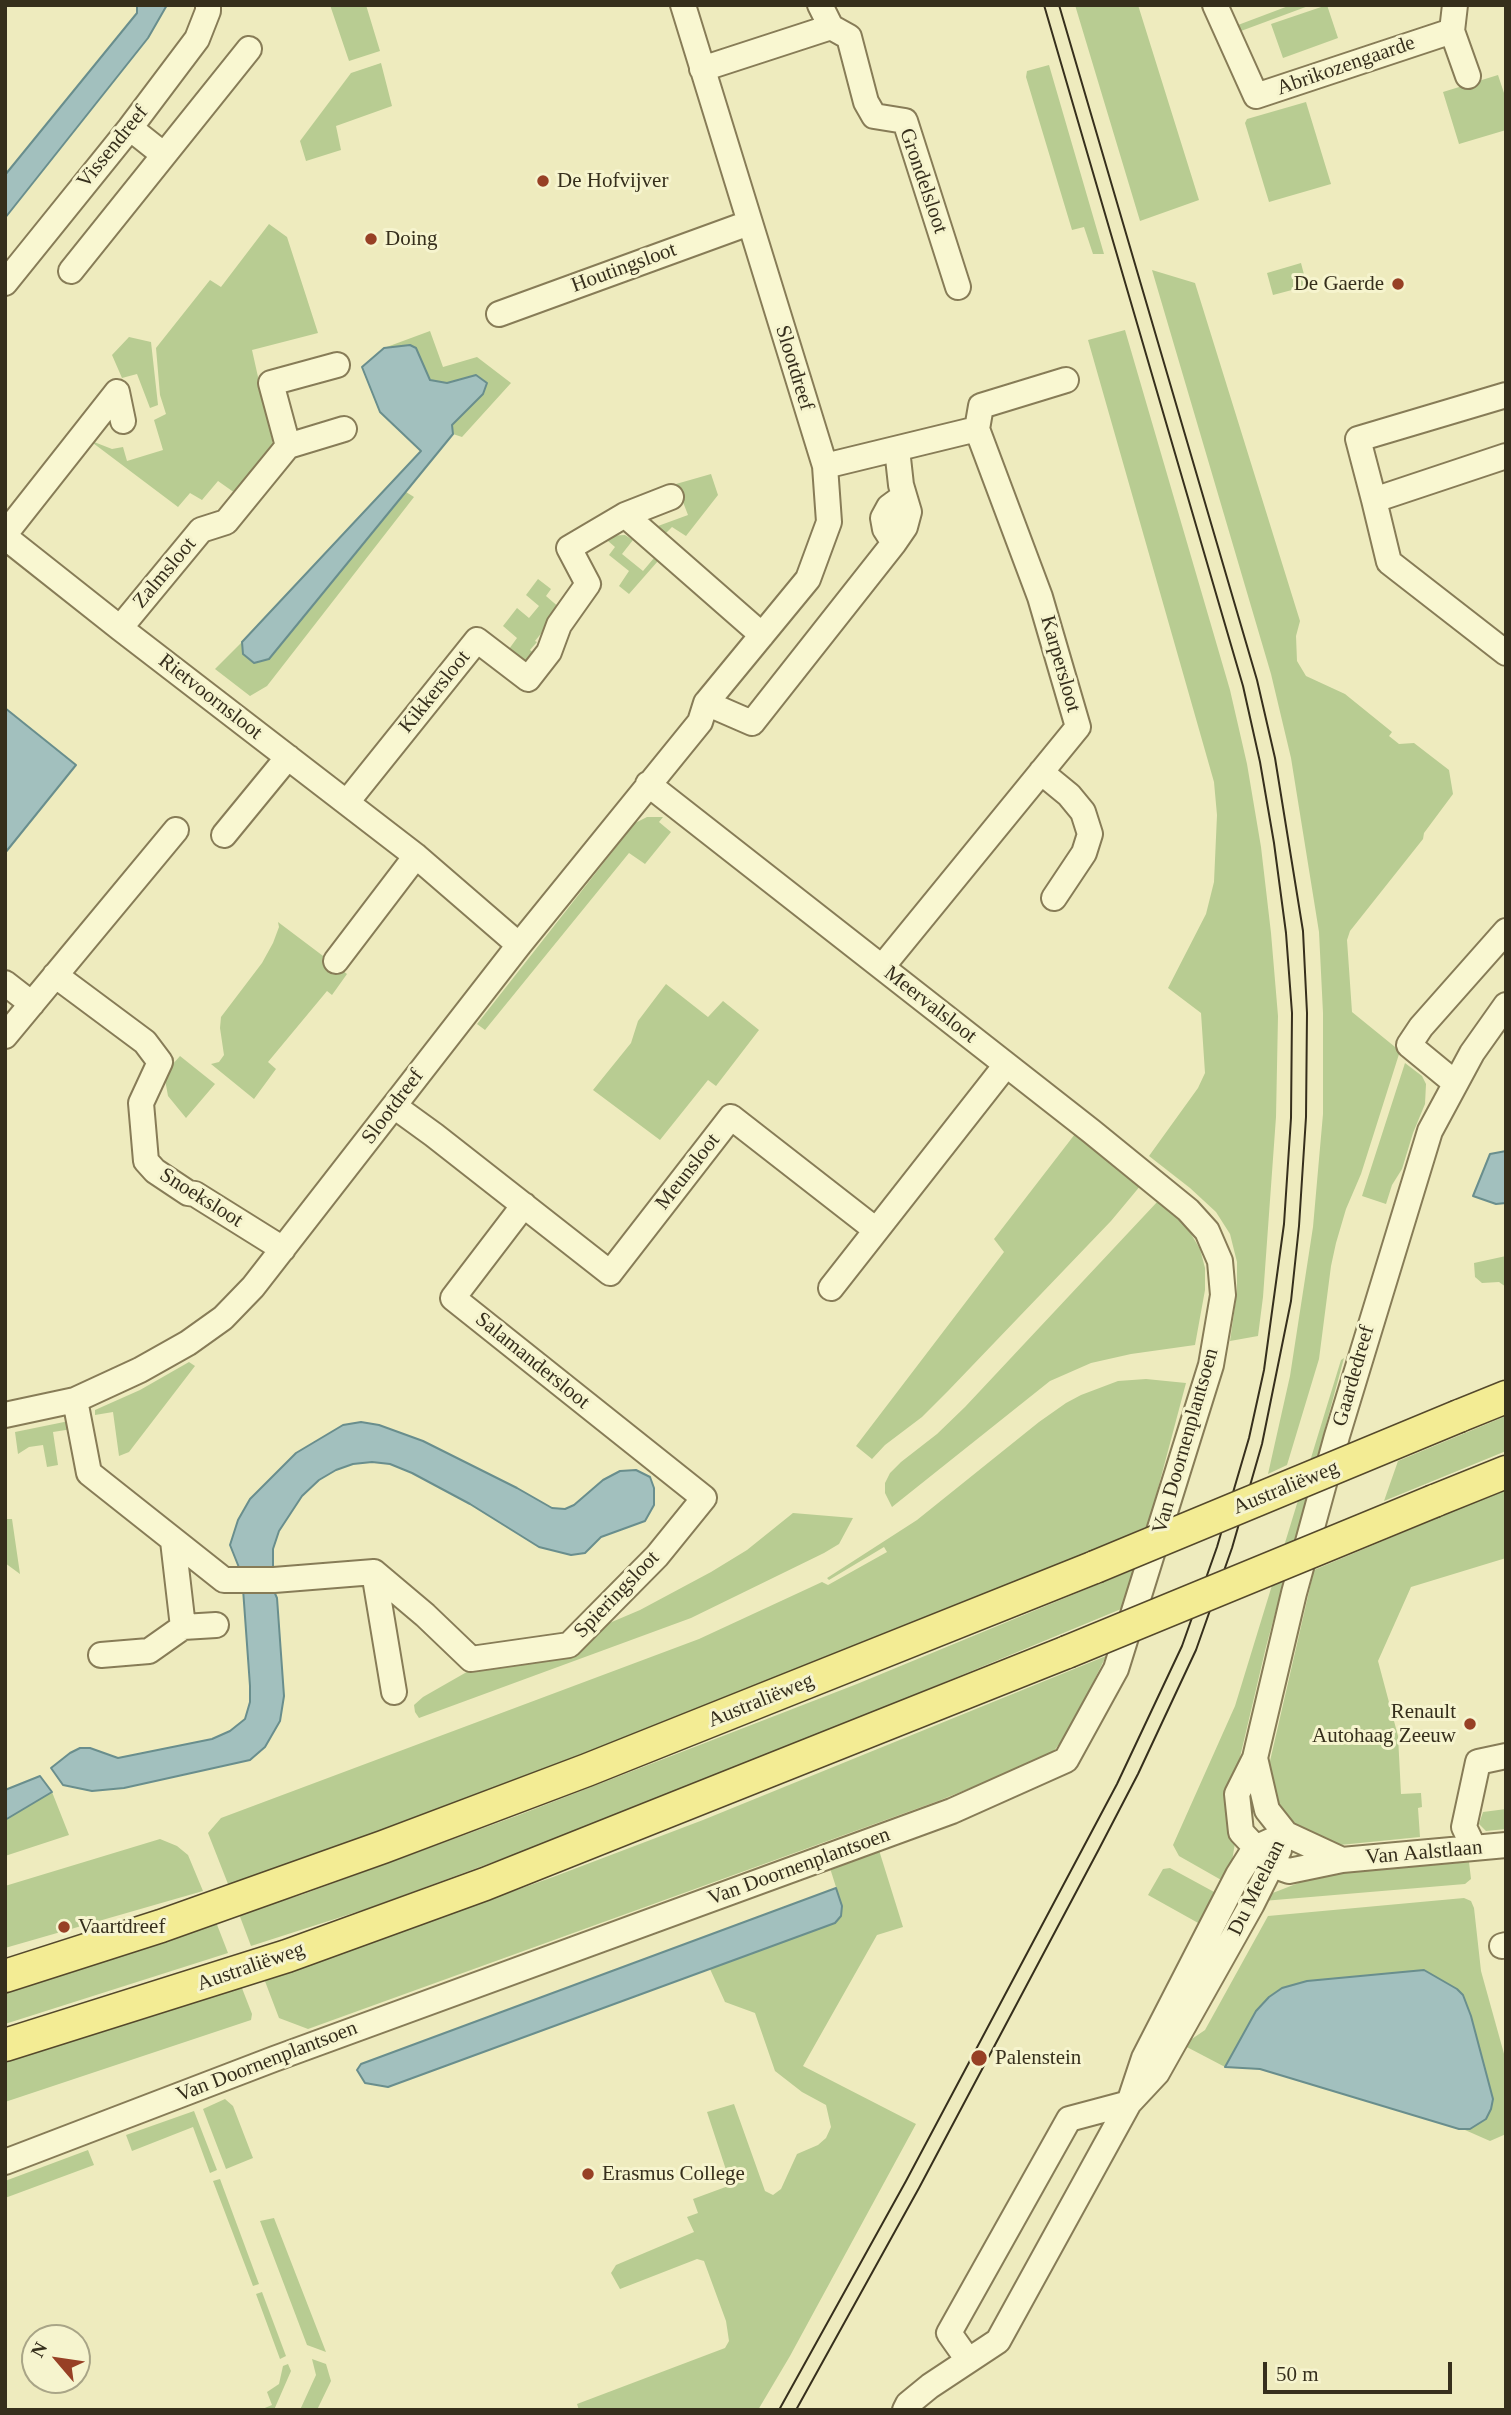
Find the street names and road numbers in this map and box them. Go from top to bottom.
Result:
street label: Abrikozengaarde [1274,31,1418,101]
street label: Vissendreef [72,101,154,193]
street label: Grondelsloot [893,125,953,237]
street label: Houtingsloot [568,237,680,299]
street label: Slootdreef [769,322,819,414]
street label: Zalmsloot [128,532,202,614]
street label: Karpersloot [1034,613,1086,715]
street label: Kikkersloot [394,646,476,738]
street label: Rietvoornsloot [153,649,267,745]
street label: Meervalsloot [879,961,981,1049]
street label: Slootdreef [357,1064,429,1150]
street label: Meunsloot [650,1129,726,1215]
street label: Snoeksloot [155,1163,247,1233]
street label: Salamandersloot [470,1307,594,1415]
street label: Gaardedreef [1328,1323,1380,1429]
street label: Van Doornenplantsoen [1147,1345,1225,1537]
street label: Australiëweg [1229,1455,1343,1521]
street label: Spieringsloot [569,1546,665,1644]
street label: Australiëweg [704,1668,818,1734]
street label: Van Doornenplantsoen [705,1822,893,1912]
street label: Van Aalstlaan [1365,1835,1483,1871]
street label: Du Meelaan [1223,1836,1291,1940]
street label: Australiëweg [194,1937,308,1997]
street label: Van Doornenplantsoen [173,2016,361,2108]

